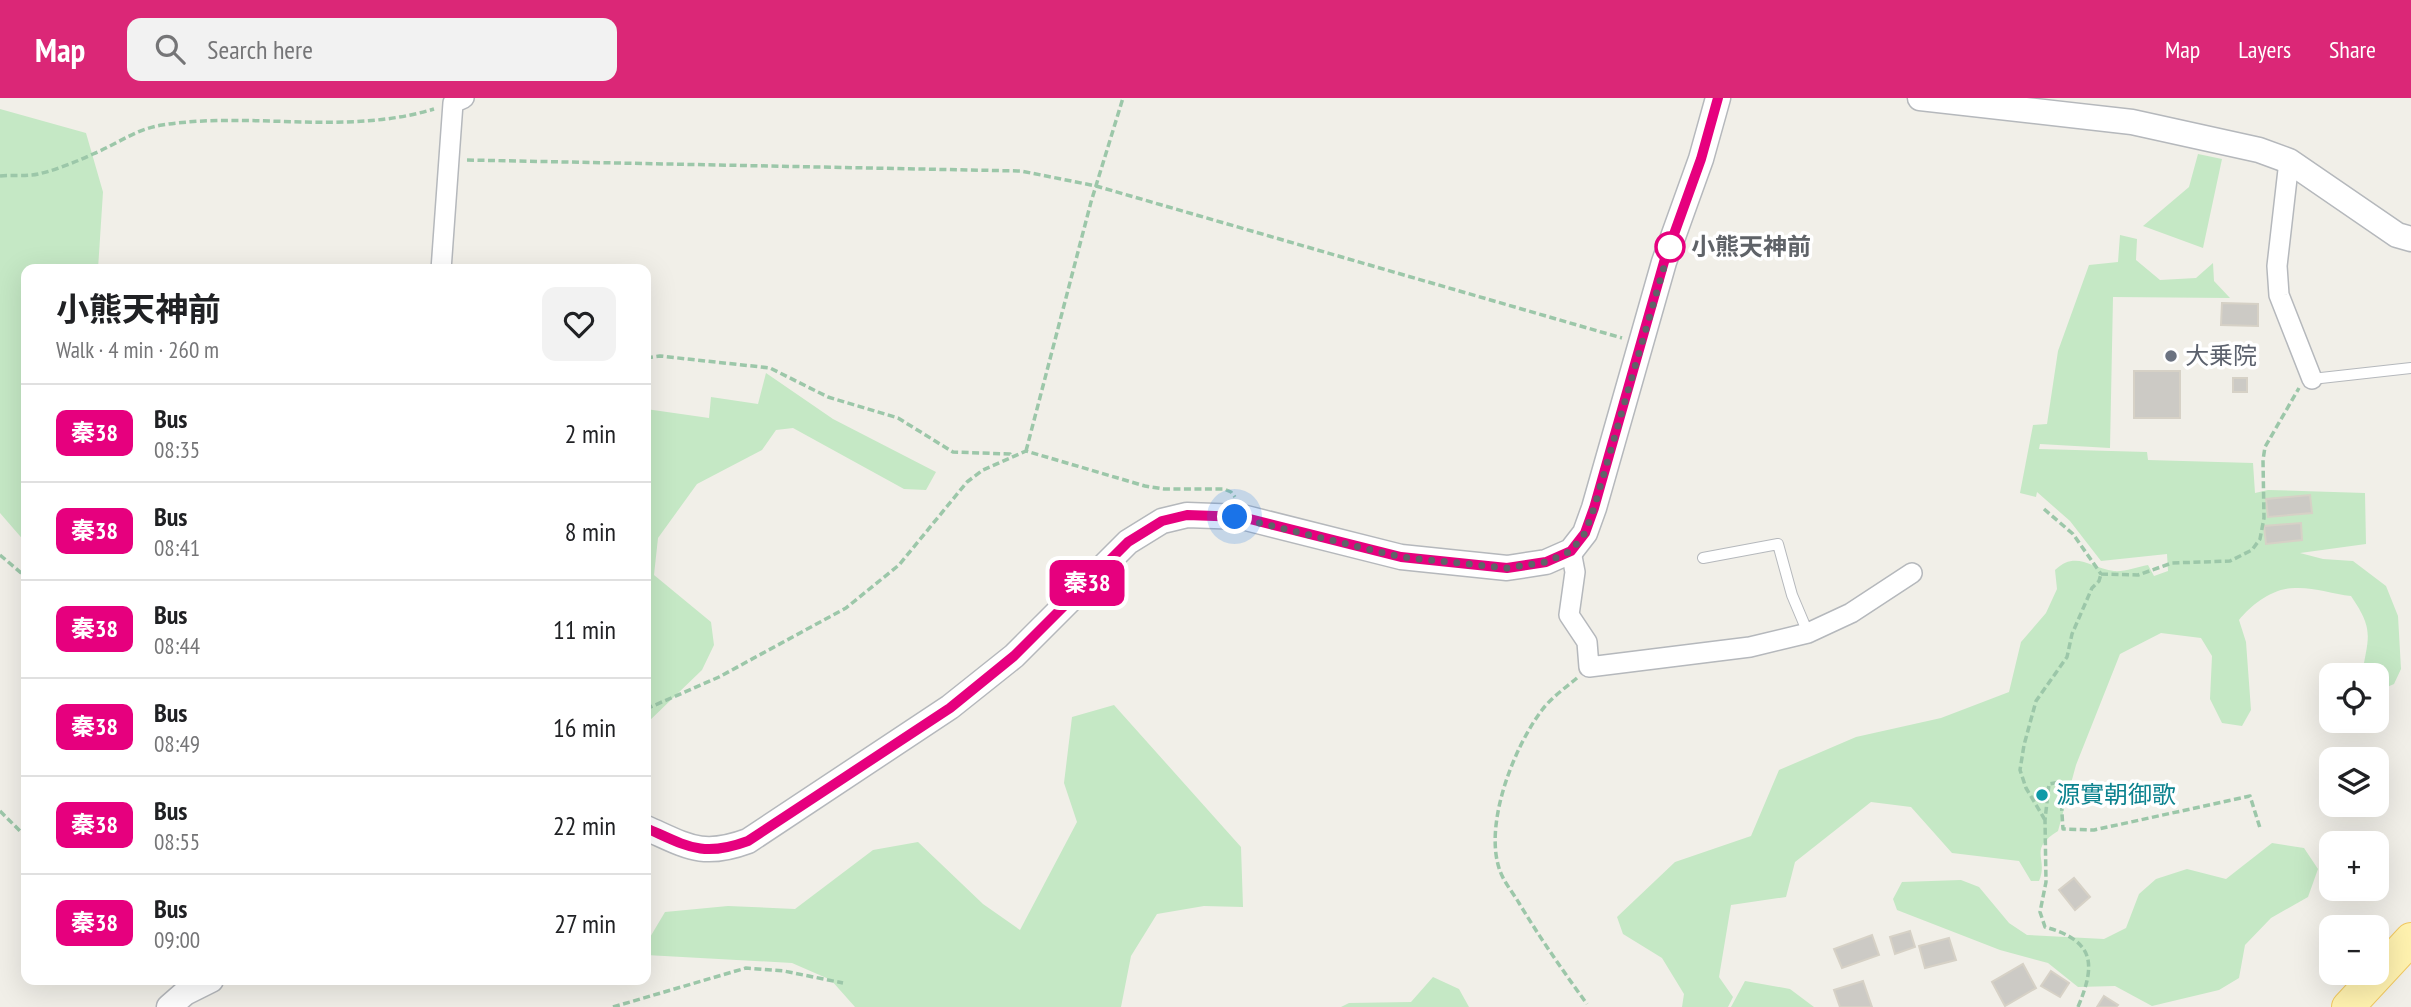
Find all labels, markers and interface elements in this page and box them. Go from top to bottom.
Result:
search box [127,18,617,81]
text: Map [35,28,85,71]
icon: search [151,30,189,68]
text: Search here [207,33,313,66]
text: Map [2165,34,2200,65]
text: Layers [2238,34,2291,65]
text: Share [2329,34,2376,65]
place label: 小熊天神前 [1691,231,1811,262]
marker: 小熊天神前 [1655,232,1685,262]
text: 小熊天神前 [56,287,221,330]
button: heart [542,287,616,361]
text: Walk · 4 min · 260 m [56,335,219,364]
place label: 大乗院 [2185,340,2257,371]
marker: 大乗院 [2163,348,2179,364]
text: Bus [154,402,187,435]
text: 秦38 [71,417,118,448]
text: 2 min [565,417,616,450]
text: 08:35 [154,435,200,464]
your location [1217,499,1252,534]
text: Bus [154,500,187,533]
text: 秦38 [71,515,118,546]
text: 8 min [565,515,616,548]
text: 08:41 [154,533,200,562]
line badge: 秦38 [1047,560,1127,606]
text: 秦38 [1064,567,1110,598]
text: Bus [154,598,187,631]
text: 秦38 [71,613,118,644]
text: 11 min [553,613,616,646]
text: 08:44 [154,631,200,660]
map controls [2319,663,2389,985]
button: locate [2319,663,2389,733]
text: Bus [154,696,187,729]
text: 秦38 [71,711,118,742]
text: 16 min [553,711,616,744]
text: 08:49 [154,729,200,758]
button: layers [2319,747,2389,817]
place label: 源實朝御歌 [2056,779,2176,810]
marker: 源實朝御歌 [2034,787,2050,803]
text: Bus [154,794,187,827]
text: 秦38 [71,809,118,840]
text: 22 min [553,809,616,842]
text: 08:55 [154,827,200,856]
button: + [2319,831,2389,901]
text: Bus [154,892,187,925]
text: 秦38 [71,907,118,938]
text: 27 min [554,907,616,940]
button: − [2319,915,2389,985]
text: 09:00 [154,925,200,954]

